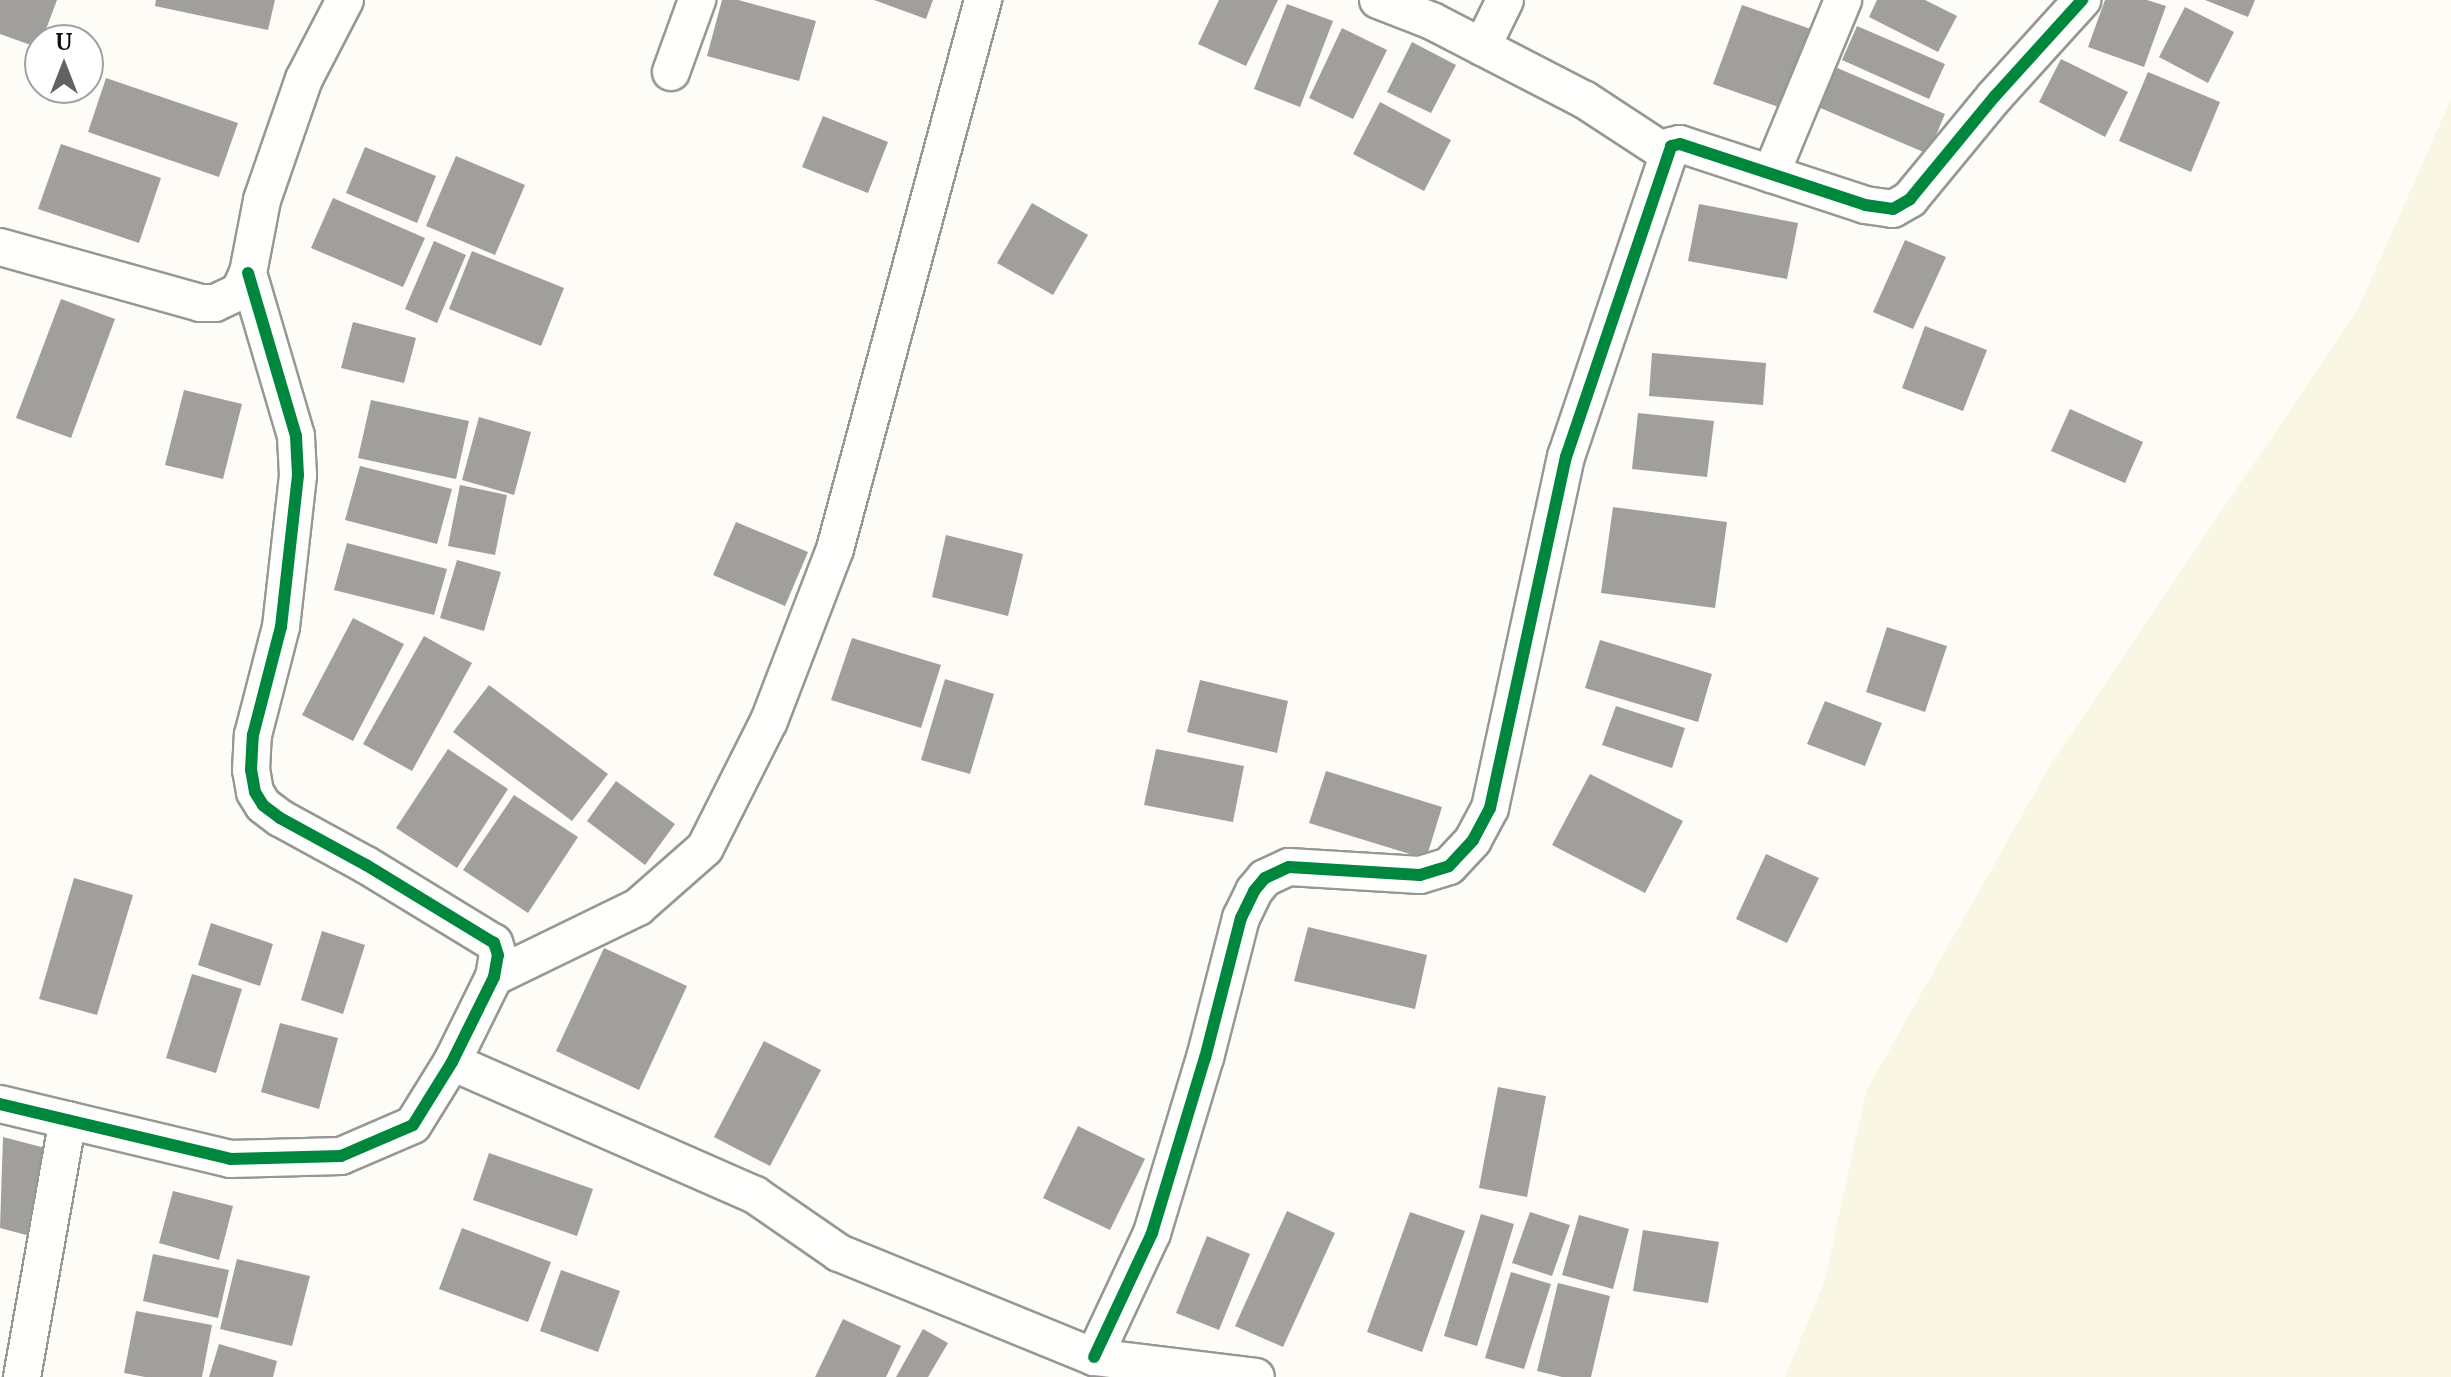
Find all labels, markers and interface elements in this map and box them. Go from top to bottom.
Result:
north arrow [24,24,104,104]
text: U [56,28,72,56]

